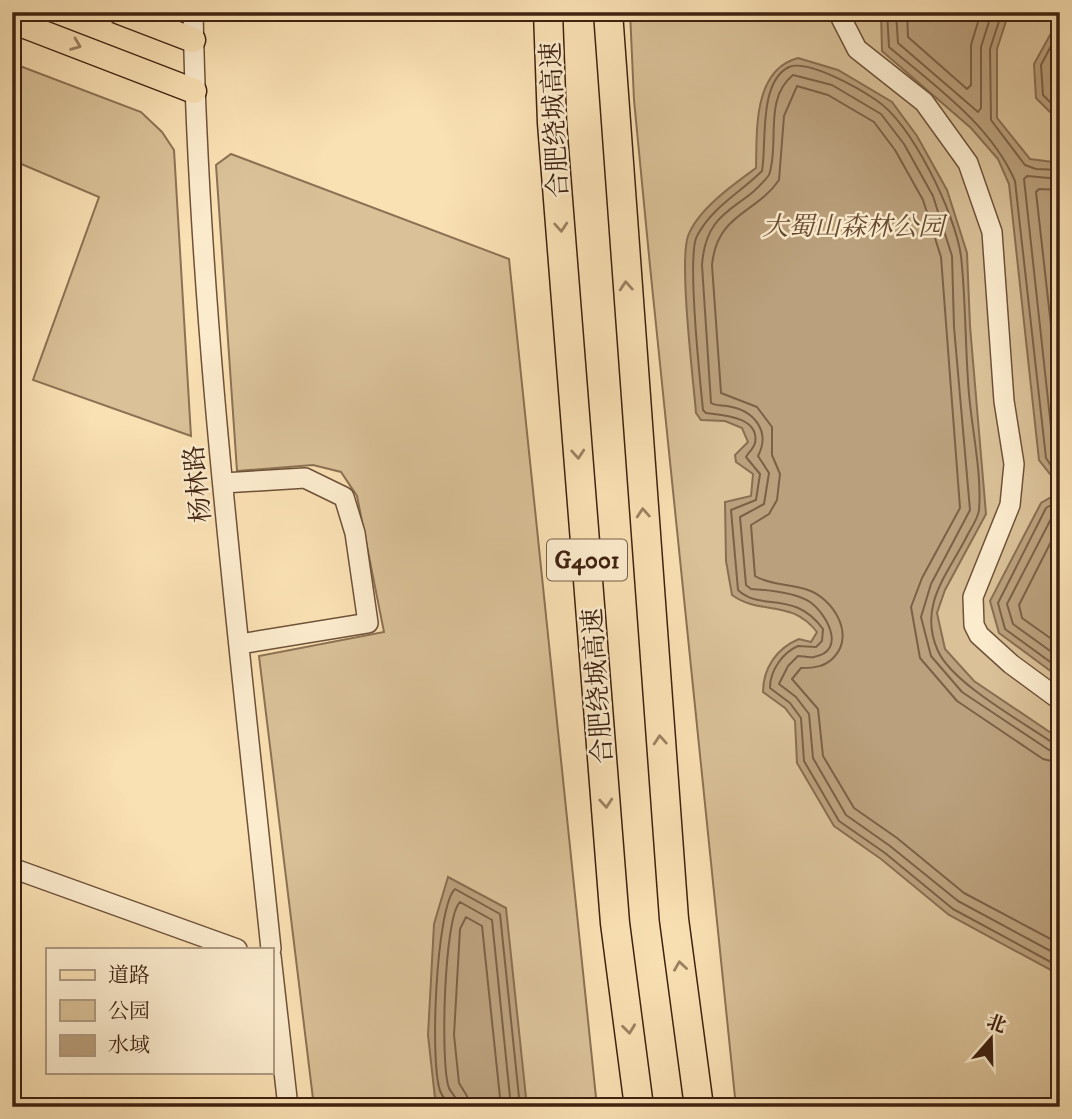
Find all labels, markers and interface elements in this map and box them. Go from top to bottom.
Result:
one-way arrow [69,37,81,51]
street label: 合肥绕城高速 [535,41,576,199]
park label: 大蜀山森林公园 [762,211,948,244]
one-way arrow [553,222,568,233]
one-way arrow [619,280,634,291]
street label: 杨林路 [178,443,219,524]
one-way arrow [571,449,586,460]
one-way arrow [636,507,651,518]
road number: G4001 [547,540,627,580]
street label: 合肥绕城高速 [577,607,620,765]
one-way arrow [653,734,668,745]
one-way arrow [598,798,613,809]
legend [46,948,273,1074]
one-way arrow [673,960,688,972]
text: 道路 [108,963,150,989]
text: 公园 [108,999,150,1025]
north arrow [956,1004,1026,1074]
text: 北 [983,1010,1009,1038]
one-way arrow [622,1023,637,1035]
text: 水域 [108,1033,150,1059]

